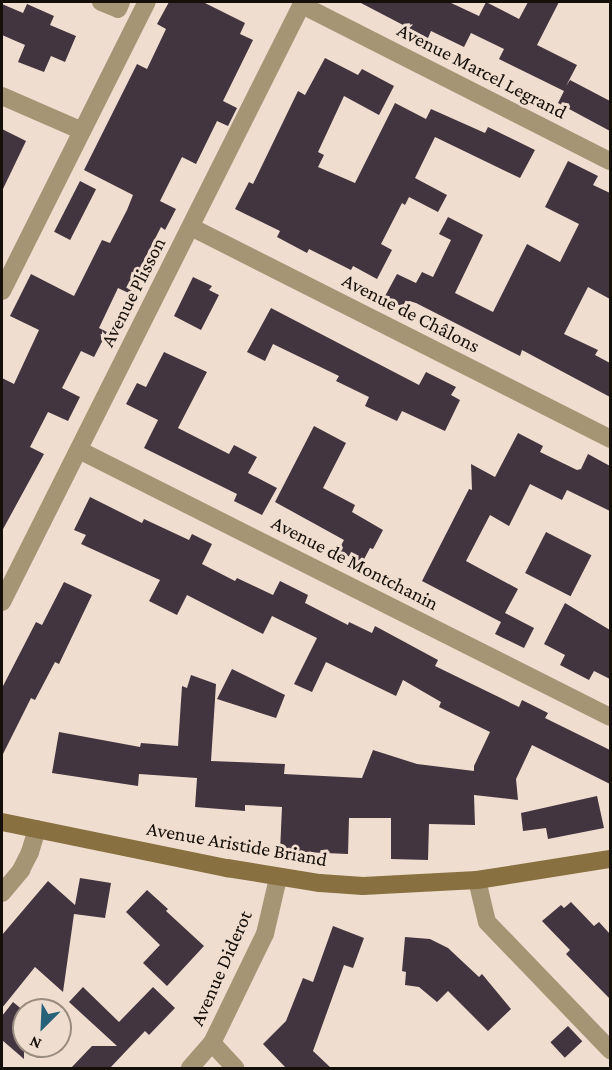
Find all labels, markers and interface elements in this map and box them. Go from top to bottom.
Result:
street label: Avenue Marcel Legrand [393,18,571,124]
street label: Avenue Plisson [95,233,171,351]
street label: Avenue de Châlons [338,268,484,358]
street label: Avenue de Montchanin [267,510,443,616]
street label: Avenue Aristide Briand [145,816,329,872]
street label: Avenue Diderot [185,907,257,1029]
north arrow [12,998,72,1058]
text: N [27,1033,44,1053]

